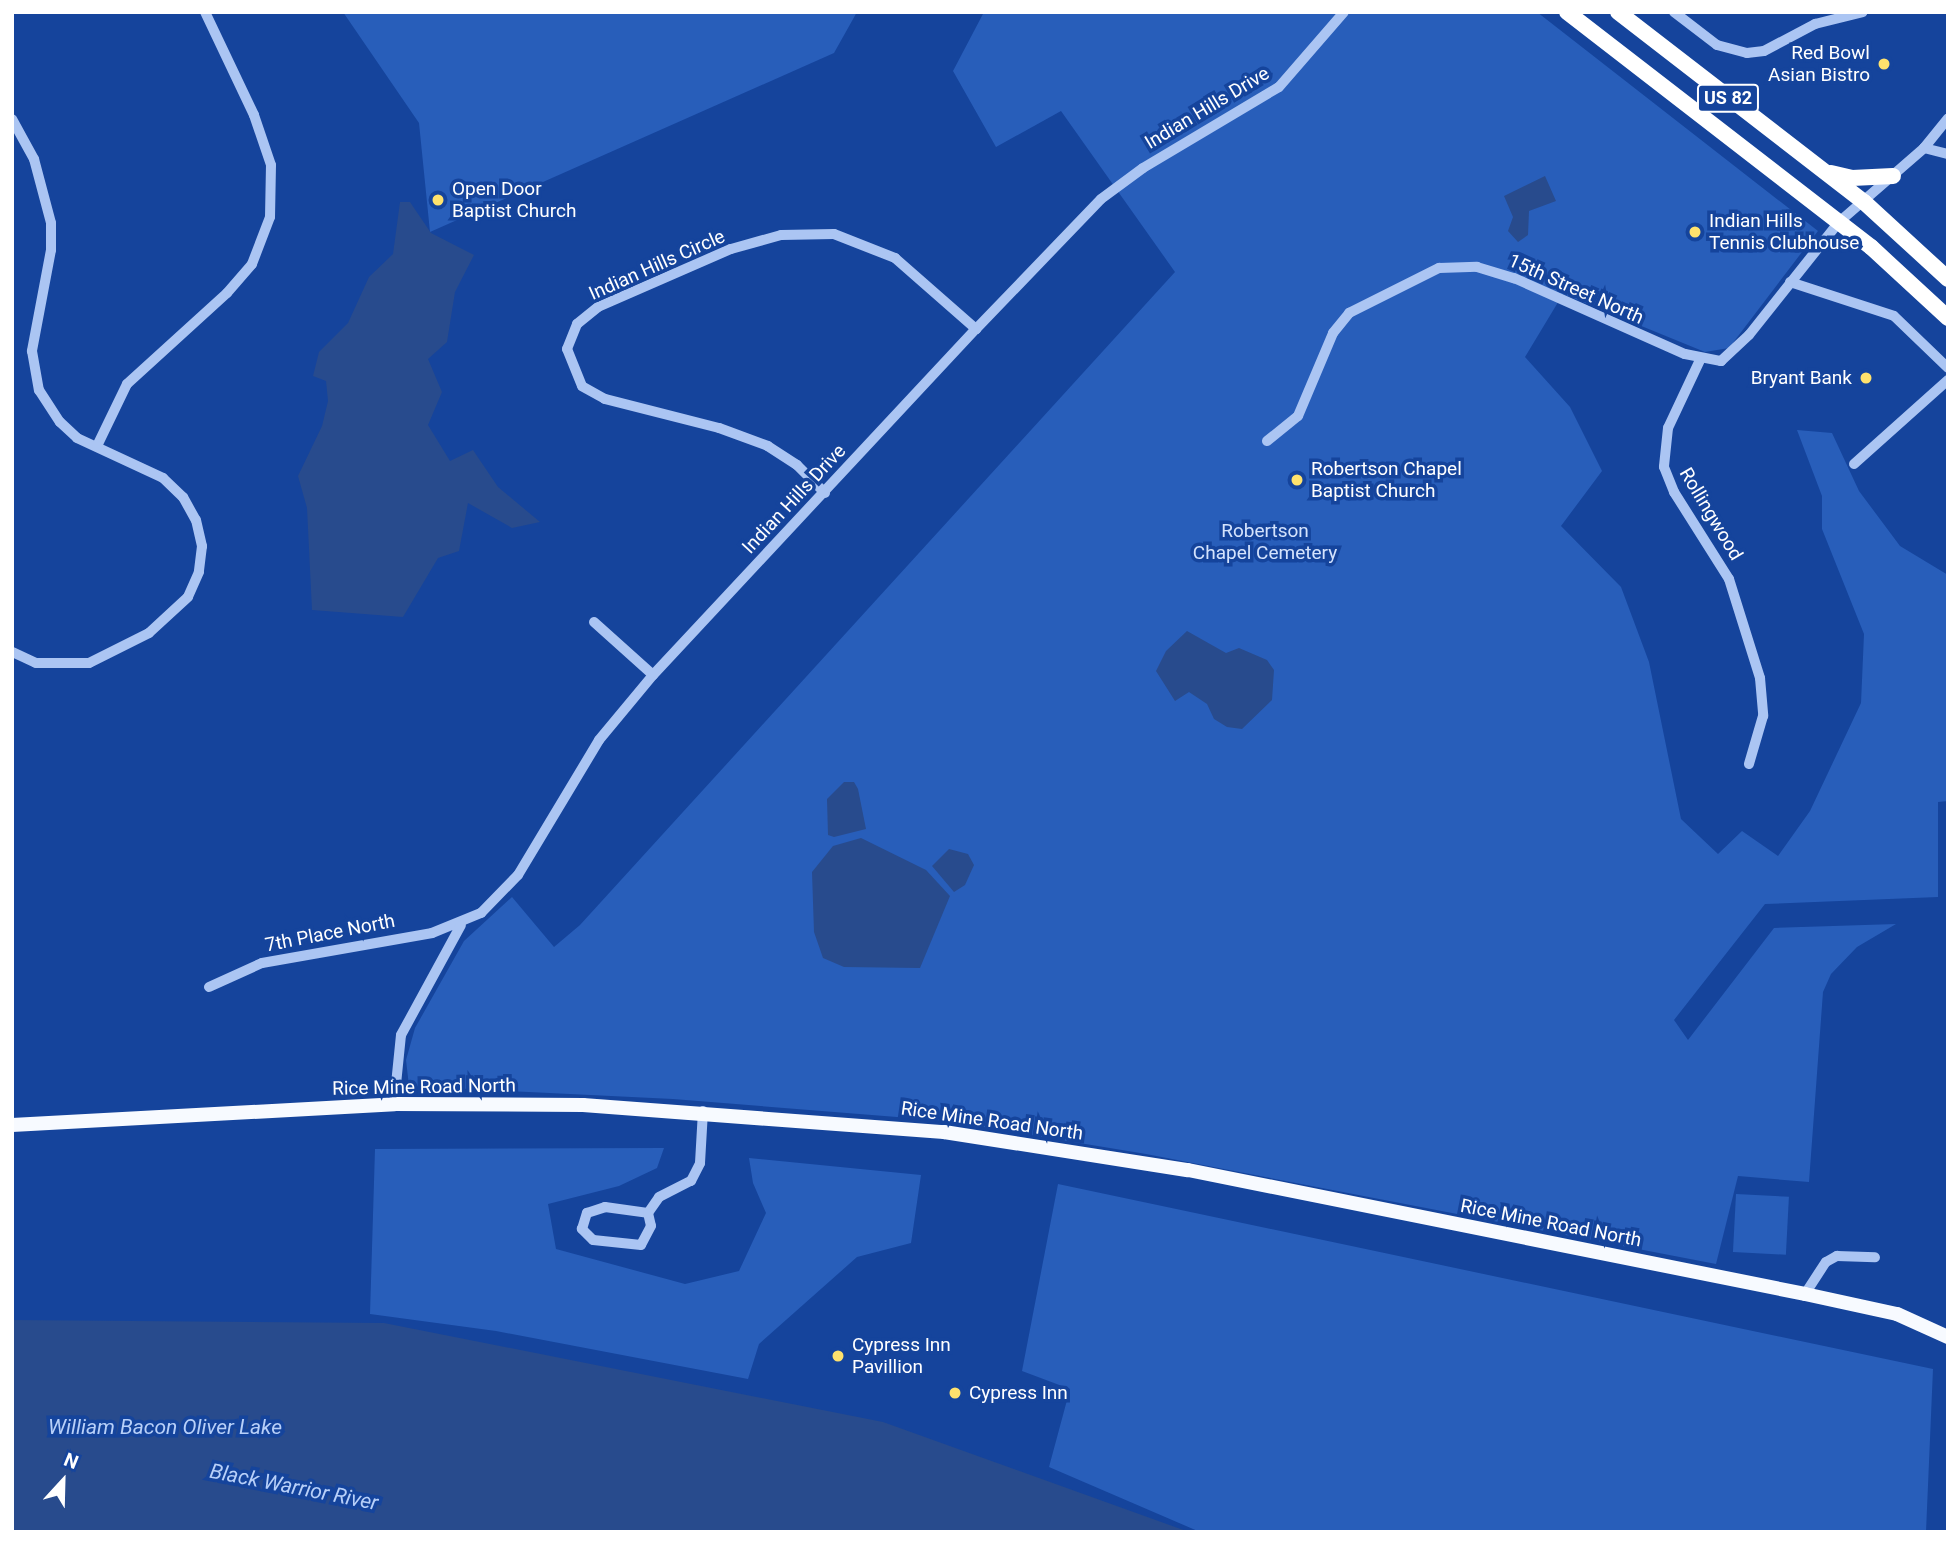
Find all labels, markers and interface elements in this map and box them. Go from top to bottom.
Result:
place label: Red Bowl Asian Bistro [1768,42,1870,86]
marker: Red Bowl Asian Bistro [1876,56,1892,72]
street label: Indian Hills Drive [1141,62,1273,154]
road number: US 82 [1696,84,1760,113]
place label: Open Door Baptist Church [452,178,576,222]
marker: Open Door Baptist Church [430,192,446,208]
place label: Indian Hills Tennis Clubhouse [1709,210,1859,254]
marker: Indian Hills Tennis Clubhouse [1687,224,1703,240]
street label: Indian Hills Circle [586,225,728,305]
street label: 15th Street North [1505,249,1647,329]
place label: Bryant Bank [1751,367,1852,389]
marker: Bryant Bank [1858,370,1874,386]
street label: Indian Hills Drive [738,440,850,558]
place label: Robertson Chapel Baptist Church [1311,458,1462,502]
street label: Rollingwood [1674,463,1748,565]
marker: Robertson Chapel Baptist Church [1289,472,1305,488]
park label: Robertson Chapel Cemetery [1193,520,1337,564]
street label: 7th Place North [263,909,397,957]
street label: Rice Mine Road North [332,1074,516,1100]
street label: Rice Mine Road North [899,1097,1085,1145]
street label: Rice Mine Road North [1459,1194,1643,1252]
place label: Cypress Inn Pavillion [852,1334,951,1378]
marker: Cypress Inn Pavillion [830,1348,846,1364]
place label: Cypress Inn [969,1382,1068,1404]
marker: Cypress Inn [947,1385,963,1401]
water label: William Bacon Oliver Lake [48,1414,282,1440]
north arrow [28,1446,98,1516]
text: N [61,1448,82,1474]
water label: Black Warrior River [208,1458,380,1516]

